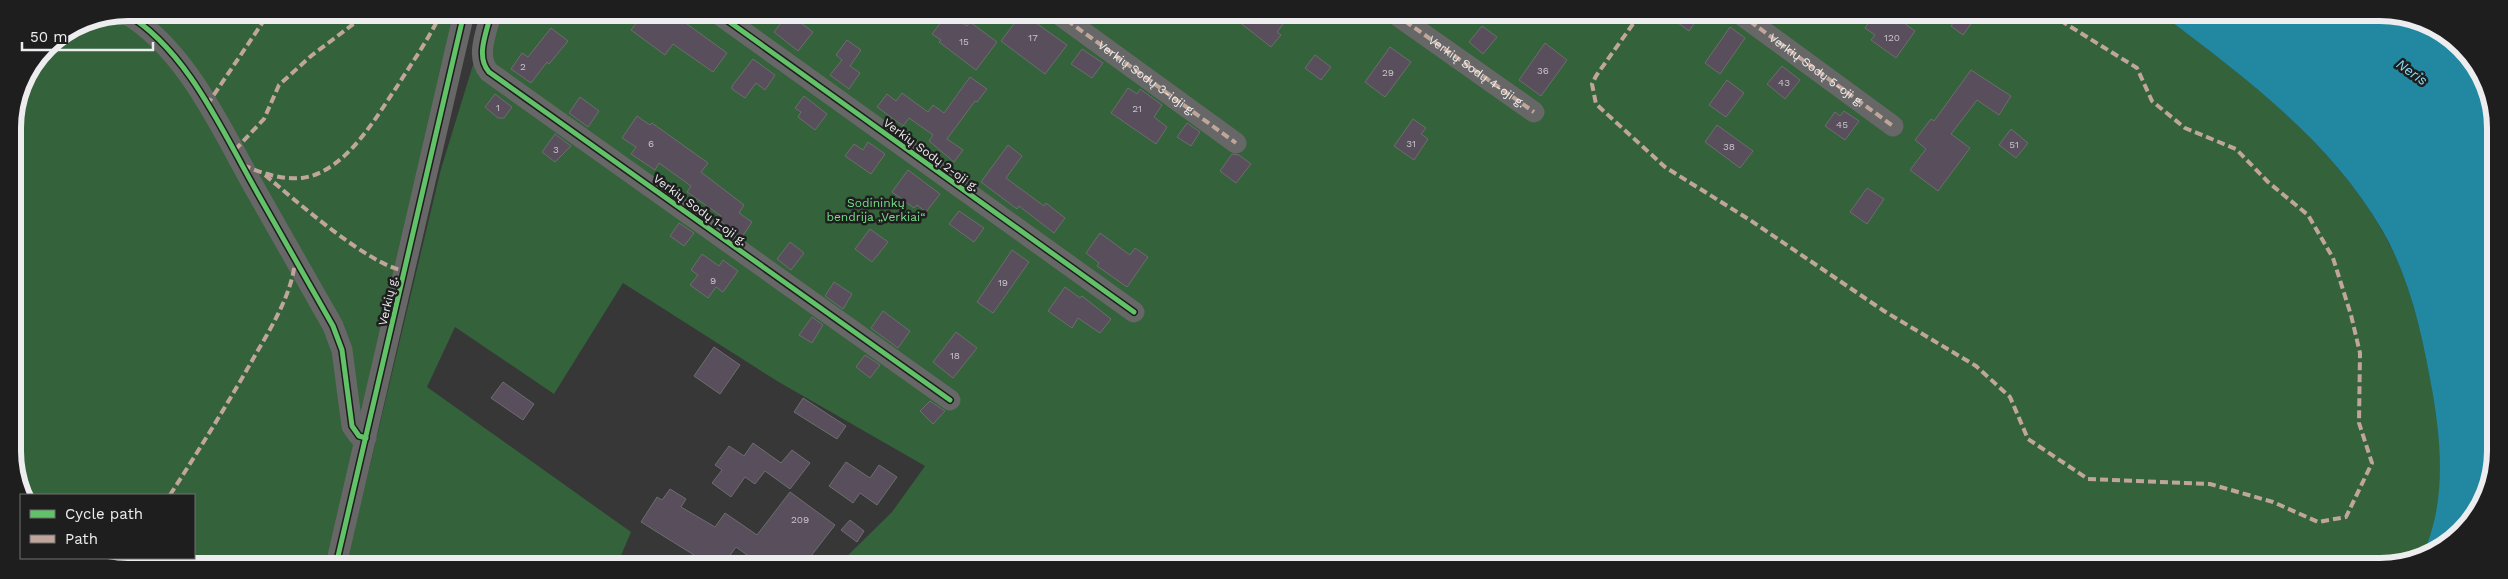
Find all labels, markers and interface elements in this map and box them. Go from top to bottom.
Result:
scale bar [22,20,154,52]
text: 50 m [30,28,67,46]
street label: Verkių Sodų 5-oji g. [1766,31,1867,110]
house number: 17 [1028,32,1038,43]
house number: 120 [1884,32,1900,43]
street label: Verkių Sodų 4-oji g. [1426,33,1528,111]
house number: 15 [959,36,969,47]
street label: Verkių Sodų 3-ioji g. [1095,38,1199,119]
water label: Neris [2393,56,2431,88]
house number: 2 [520,61,526,72]
house number: 36 [1537,65,1549,76]
house number: 29 [1382,67,1394,78]
house number: 43 [1778,77,1790,88]
house number: 1 [496,102,500,113]
house number: 21 [1132,103,1142,114]
street label: Verkių Sodų 2-oji g. [881,116,981,194]
house number: 45 [1836,119,1848,130]
house number: 6 [648,138,654,149]
house number: 31 [1406,138,1416,149]
house number: 51 [2009,139,2019,150]
house number: 38 [1723,141,1735,152]
house number: 3 [553,144,559,155]
street label: Verkių Sodų 1-oji g. [650,171,750,249]
park label: Sodininkų bendrija „Verkiai“ [826,196,926,224]
street label: Verkių g. [376,275,400,327]
house number: 9 [710,275,716,286]
house number: 19 [998,277,1008,288]
house number: 18 [950,350,960,361]
legend [20,494,195,559]
text: Cycle path [65,505,143,523]
house number: 209 [791,514,809,525]
text: Path [65,530,98,548]

